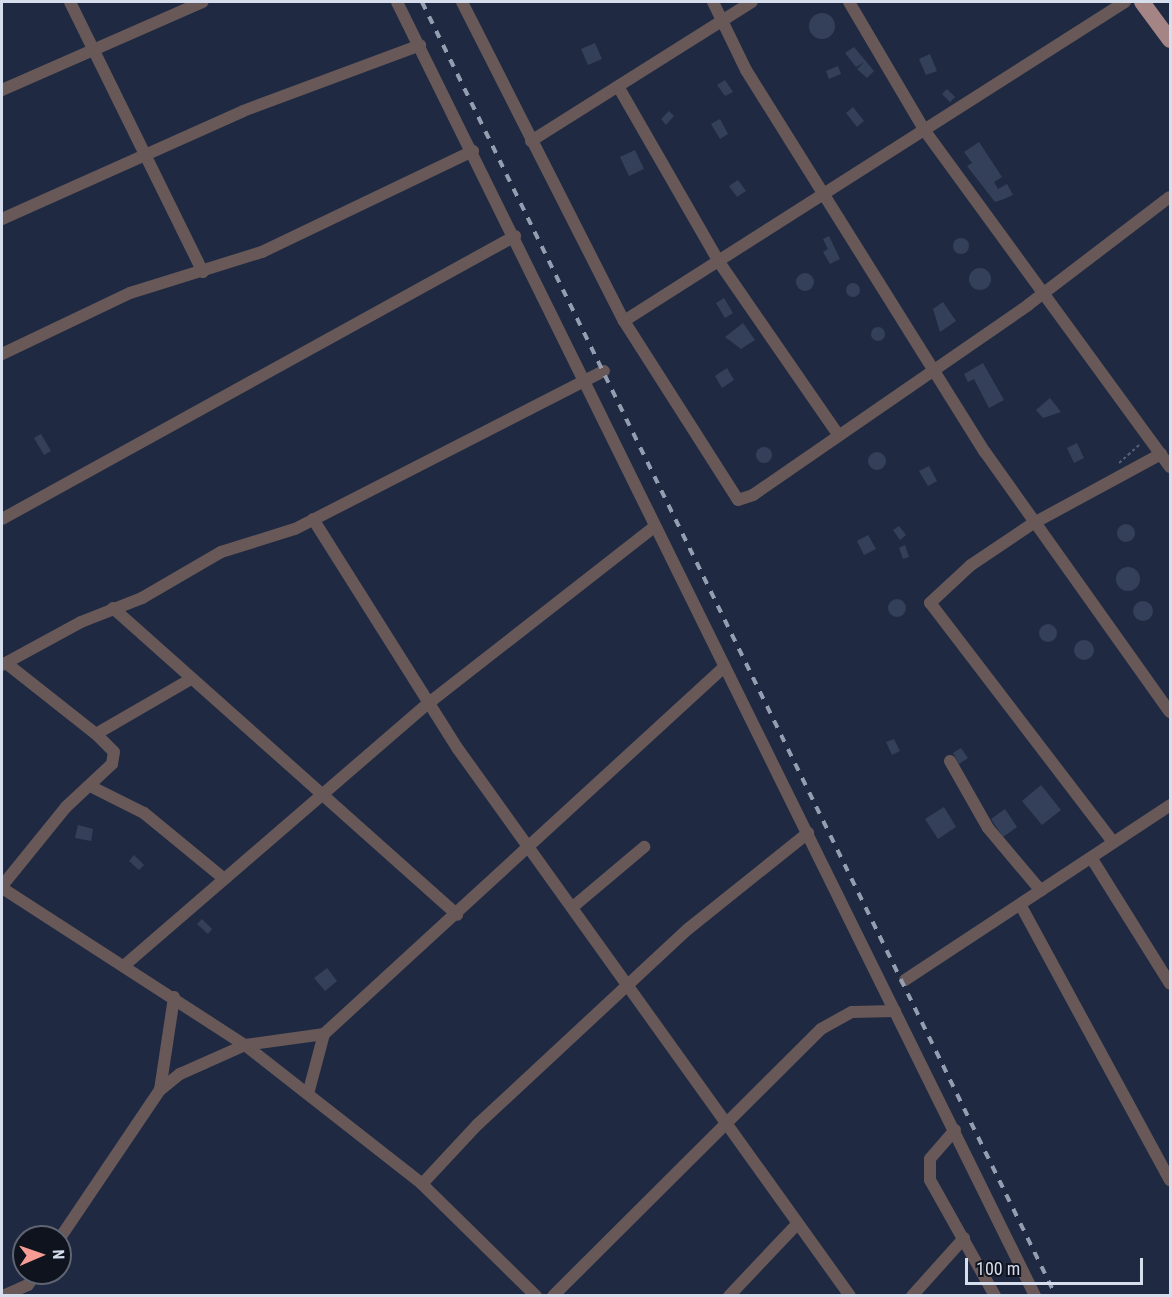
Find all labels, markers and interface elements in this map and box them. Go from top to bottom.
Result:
north arrow [12,1225,72,1285]
scale bar [968,1246,1146,1284]
text: N [49,1249,68,1260]
text: 100 m [976,1258,1020,1279]

